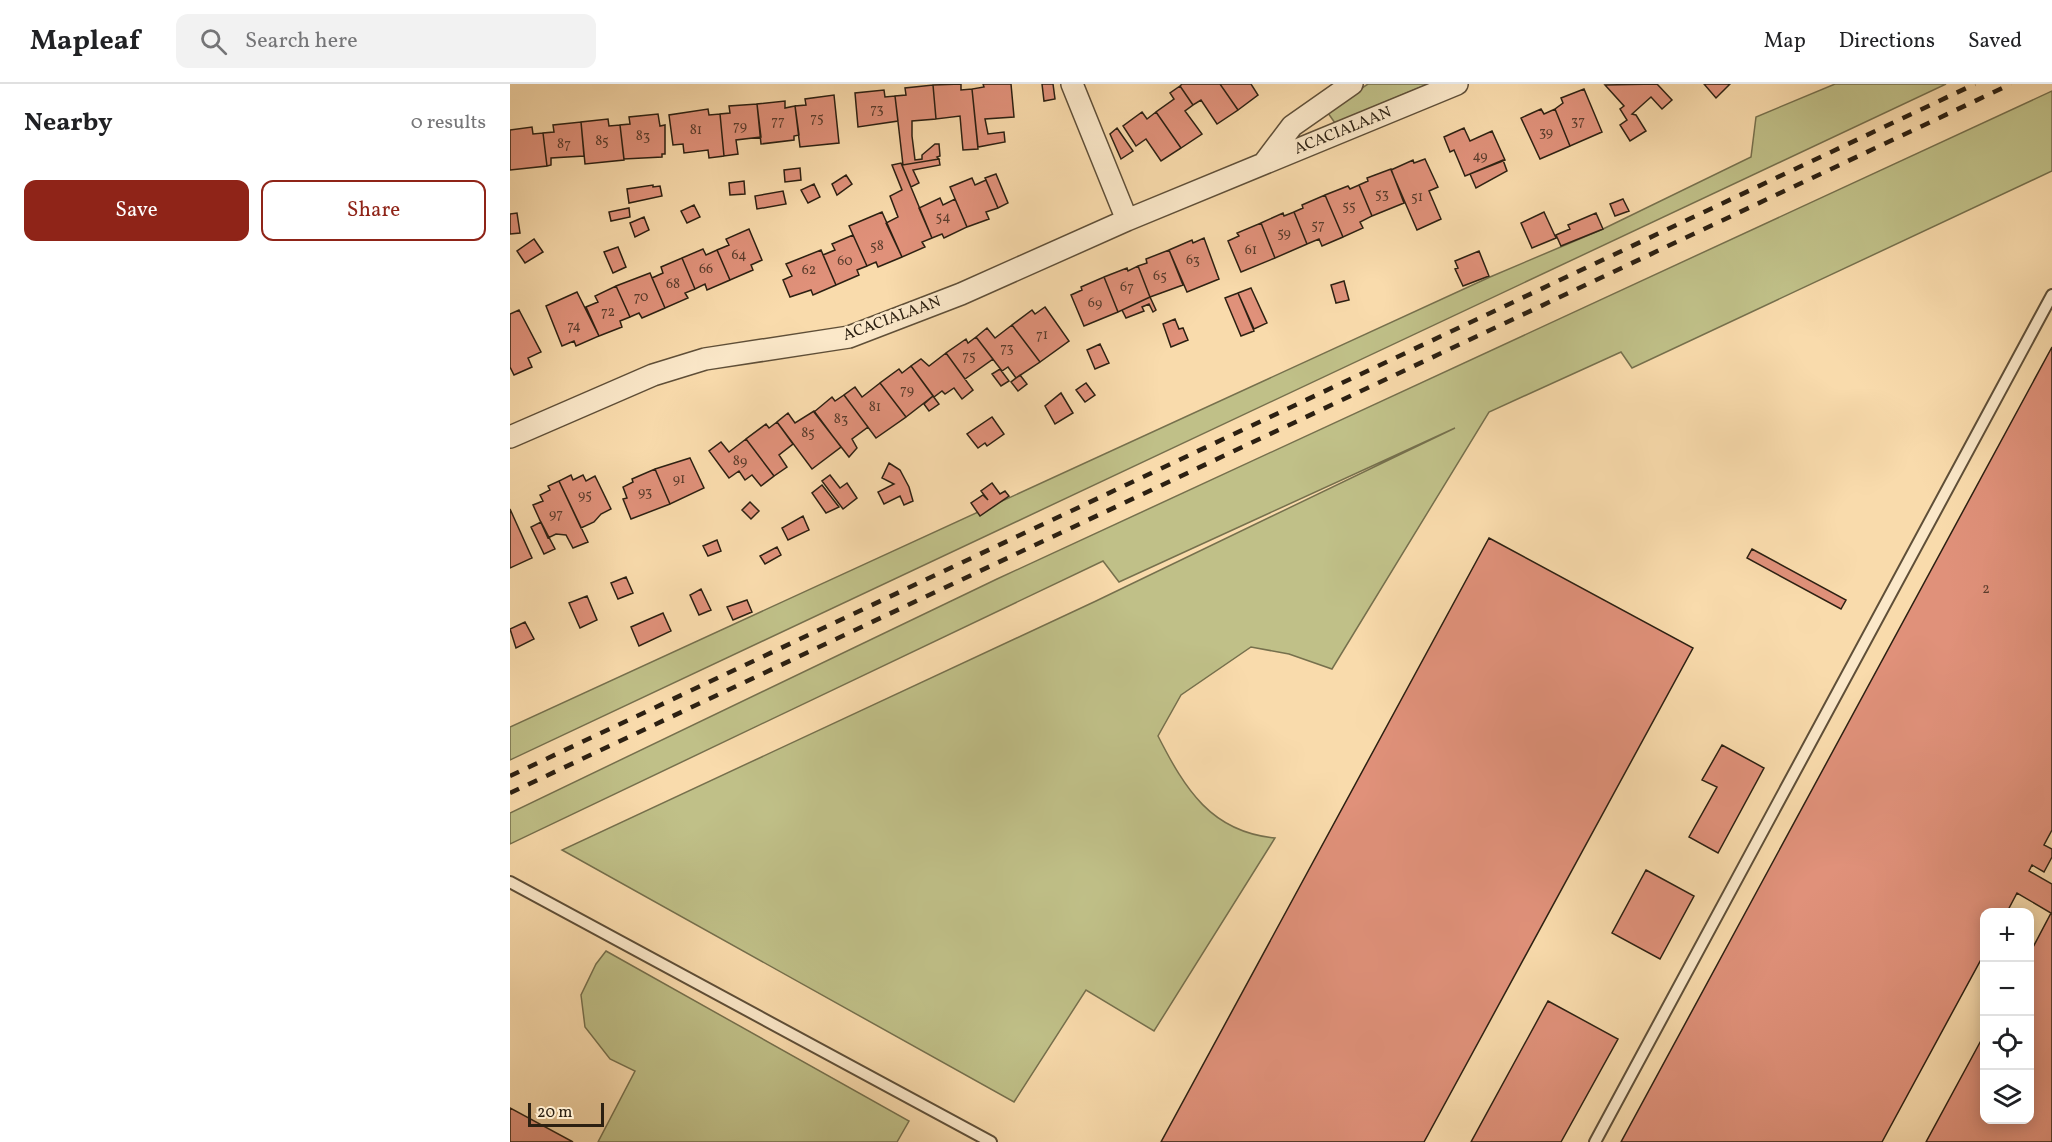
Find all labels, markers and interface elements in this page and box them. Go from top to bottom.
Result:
search box [176,14,596,68]
text: Mapleaf [30,22,140,61]
icon: search [197,25,230,58]
text: Search here [245,26,358,57]
text: Map [1764,27,1806,56]
text: Directions [1839,27,1935,56]
text: Saved [1968,27,2022,56]
house number: 73 [870,100,884,119]
street label: ACACIALAAN [1291,102,1395,160]
text: Nearby [24,105,113,141]
text: 0 results [411,109,486,137]
house number: 75 [810,109,824,128]
house number: 77 [771,112,785,131]
house number: 37 [1571,112,1585,131]
house number: 79 [733,117,747,136]
house number: 81 [690,121,702,140]
house number: 39 [1539,123,1553,142]
house number: 83 [636,127,650,146]
house number: 85 [595,132,609,151]
house number: 87 [557,135,571,154]
house number: 49 [1472,147,1488,166]
button: Save [24,180,249,241]
button: Share [261,180,486,241]
house number: 53 [1375,185,1389,204]
house number: 51 [1411,188,1423,207]
house number: 55 [1342,197,1356,216]
house number: 54 [935,208,951,227]
house number: 57 [1311,216,1325,235]
house number: 59 [1277,224,1291,243]
house number: 58 [870,237,884,256]
house number: 61 [1245,241,1257,260]
house number: 64 [731,246,747,265]
house number: 63 [1186,251,1200,270]
house number: 60 [837,252,853,271]
house number: 66 [699,260,713,279]
house number: 62 [802,261,816,280]
house number: 65 [1153,267,1167,286]
house number: 68 [666,275,680,294]
house number: 67 [1120,278,1134,297]
house number: 70 [634,288,648,307]
street label: ACACIALAAN [840,291,944,347]
house number: 69 [1088,294,1102,313]
house number: 72 [601,303,615,322]
house number: 74 [567,317,581,336]
house number: 71 [1036,326,1048,345]
house number: 73 [1000,339,1014,358]
house number: 75 [962,347,976,366]
house number: 79 [900,381,914,400]
house number: 81 [869,398,881,417]
house number: 83 [834,410,848,429]
house number: 85 [801,424,815,443]
house number: 89 [733,452,747,471]
house number: 91 [673,470,685,489]
house number: 93 [638,483,652,502]
house number: 95 [578,486,592,505]
house number: 97 [549,505,563,524]
house number: 2 [1982,580,1990,599]
map controls [1980,908,2034,1124]
button: + [1980,908,2034,962]
button: − [1980,962,2034,1016]
button: locate [1980,1016,2034,1070]
button: layers [1980,1070,2034,1124]
scale bar [528,1100,604,1128]
text: 20 m [537,1102,572,1124]

